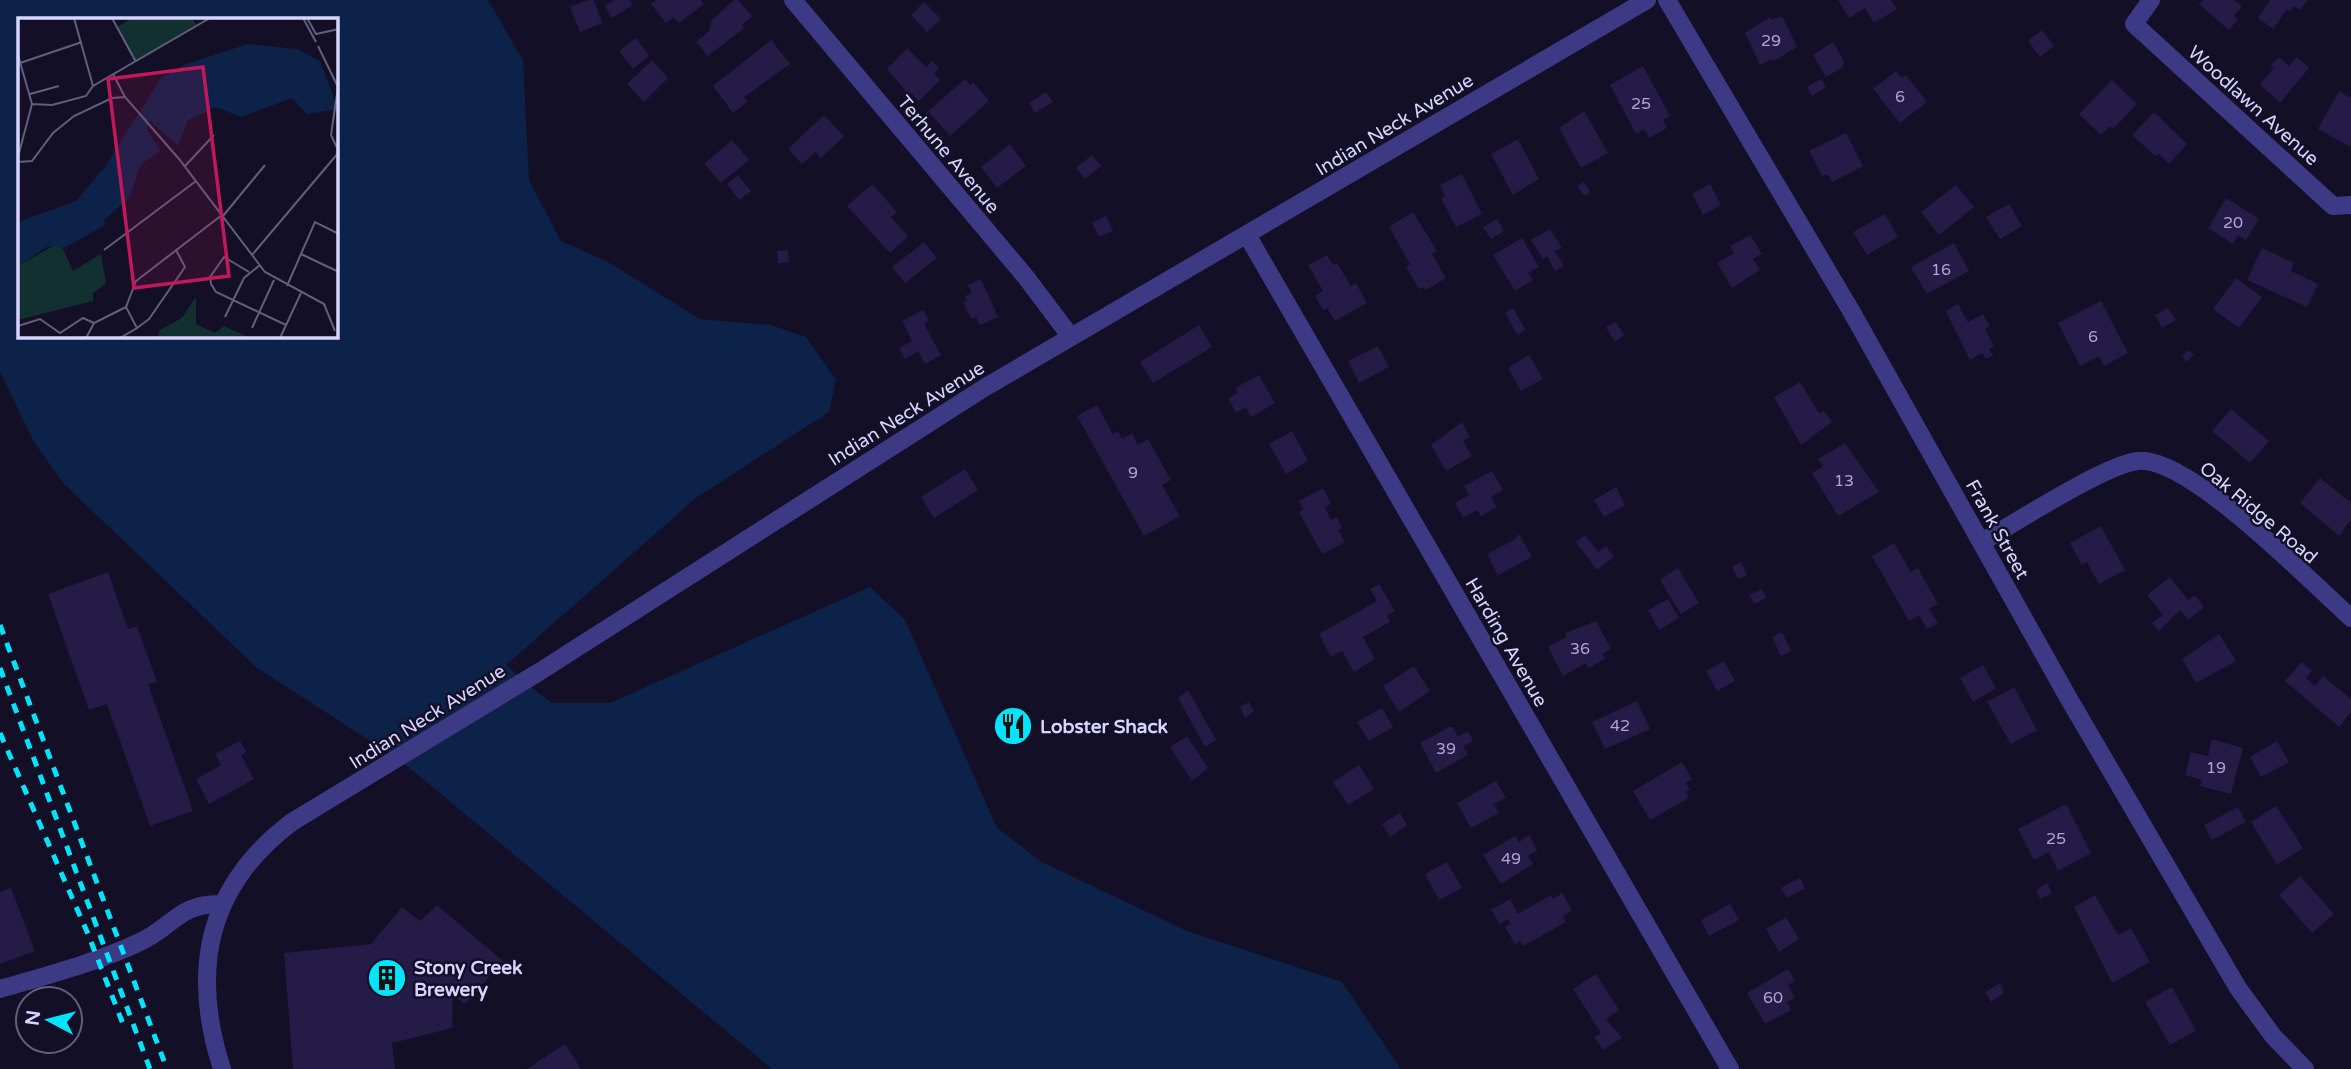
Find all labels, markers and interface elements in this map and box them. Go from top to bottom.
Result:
inset map [18,18,338,338]
house number: 29 [1761,31,1781,51]
street label: Woodlawn Avenue [2183,41,2323,170]
street label: Indian Neck Avenue [1312,69,1477,181]
house number: 6 [1895,87,1905,107]
street label: Terhune Avenue [893,91,1004,218]
house number: 25 [1631,94,1651,114]
house number: 20 [2223,213,2243,233]
house number: 16 [1931,260,1951,280]
house number: 6 [2088,327,2098,347]
street label: Indian Neck Avenue [824,357,989,471]
street label: Oak Ridge Road [2195,457,2322,568]
house number: 9 [1128,463,1138,483]
house number: 13 [1834,471,1854,491]
street label: Frank Street [1961,476,2033,583]
street label: Harding Avenue [1460,574,1552,711]
house number: 36 [1570,639,1590,659]
street label: Indian Neck Avenue [345,660,510,774]
restaurant icon: Lobster Shack [992,705,1034,747]
place label: Lobster Shack [1040,716,1169,738]
house number: 42 [1610,716,1630,736]
house number: 39 [1436,739,1456,759]
house number: 19 [2206,758,2226,778]
house number: 25 [2046,829,2066,849]
house number: 49 [1501,849,1521,869]
building icon: Stony Creek Brewery [366,957,408,999]
place label: Stony Creek Brewery [414,957,523,1002]
north arrow [14,985,84,1055]
house number: 60 [1763,988,1783,1008]
text: N [21,1009,45,1027]

